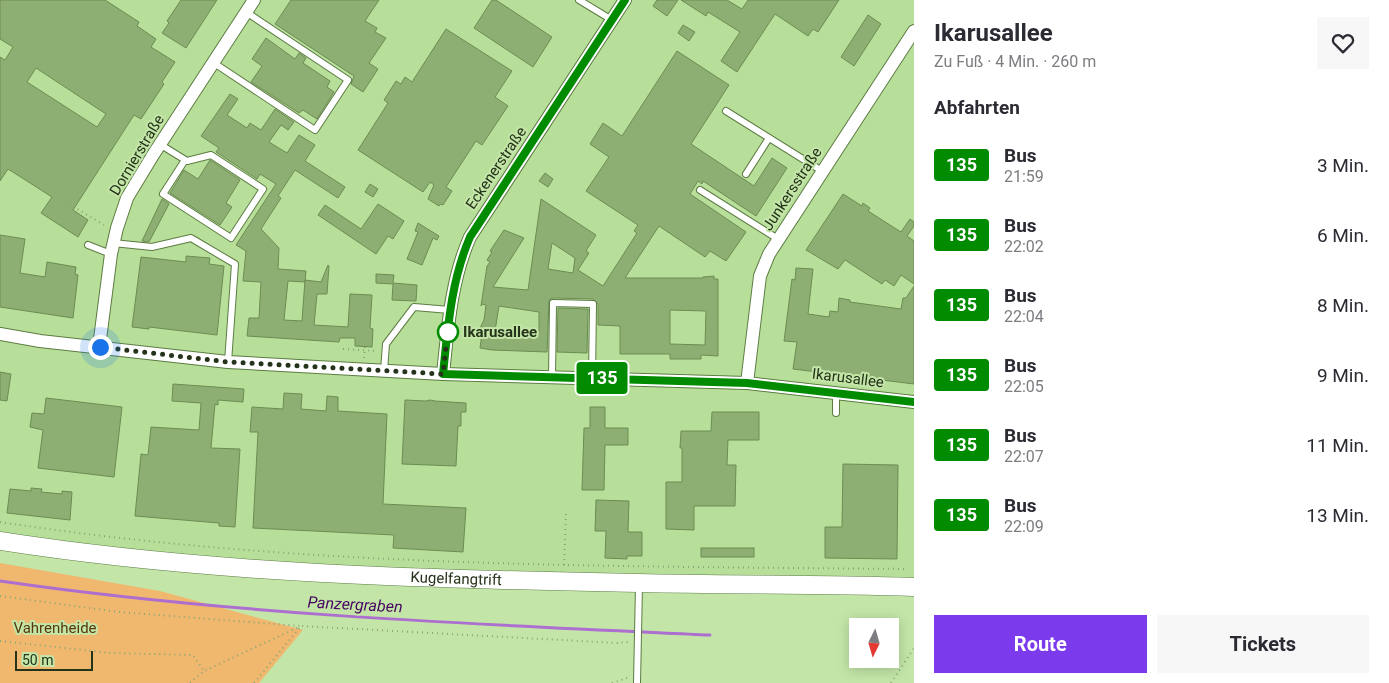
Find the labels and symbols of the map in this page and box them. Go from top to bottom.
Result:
street label: Dornierstraße [106,111,168,199]
street label: Eckenerstraße [462,123,530,213]
street label: Junkersstraße [758,144,826,234]
marker: Ikarusallee [437,321,459,343]
place label: Ikarusallee [463,323,537,341]
your location [88,335,113,360]
line badge: 135 [573,362,631,394]
street label: Ikarusallee [811,365,885,391]
street label: Kugelfangtrift [410,568,502,589]
water label: Panzergraben [307,593,403,616]
north arrow [849,618,899,668]
park label: Vahrenheide [13,619,97,637]
scale bar [15,648,92,671]

